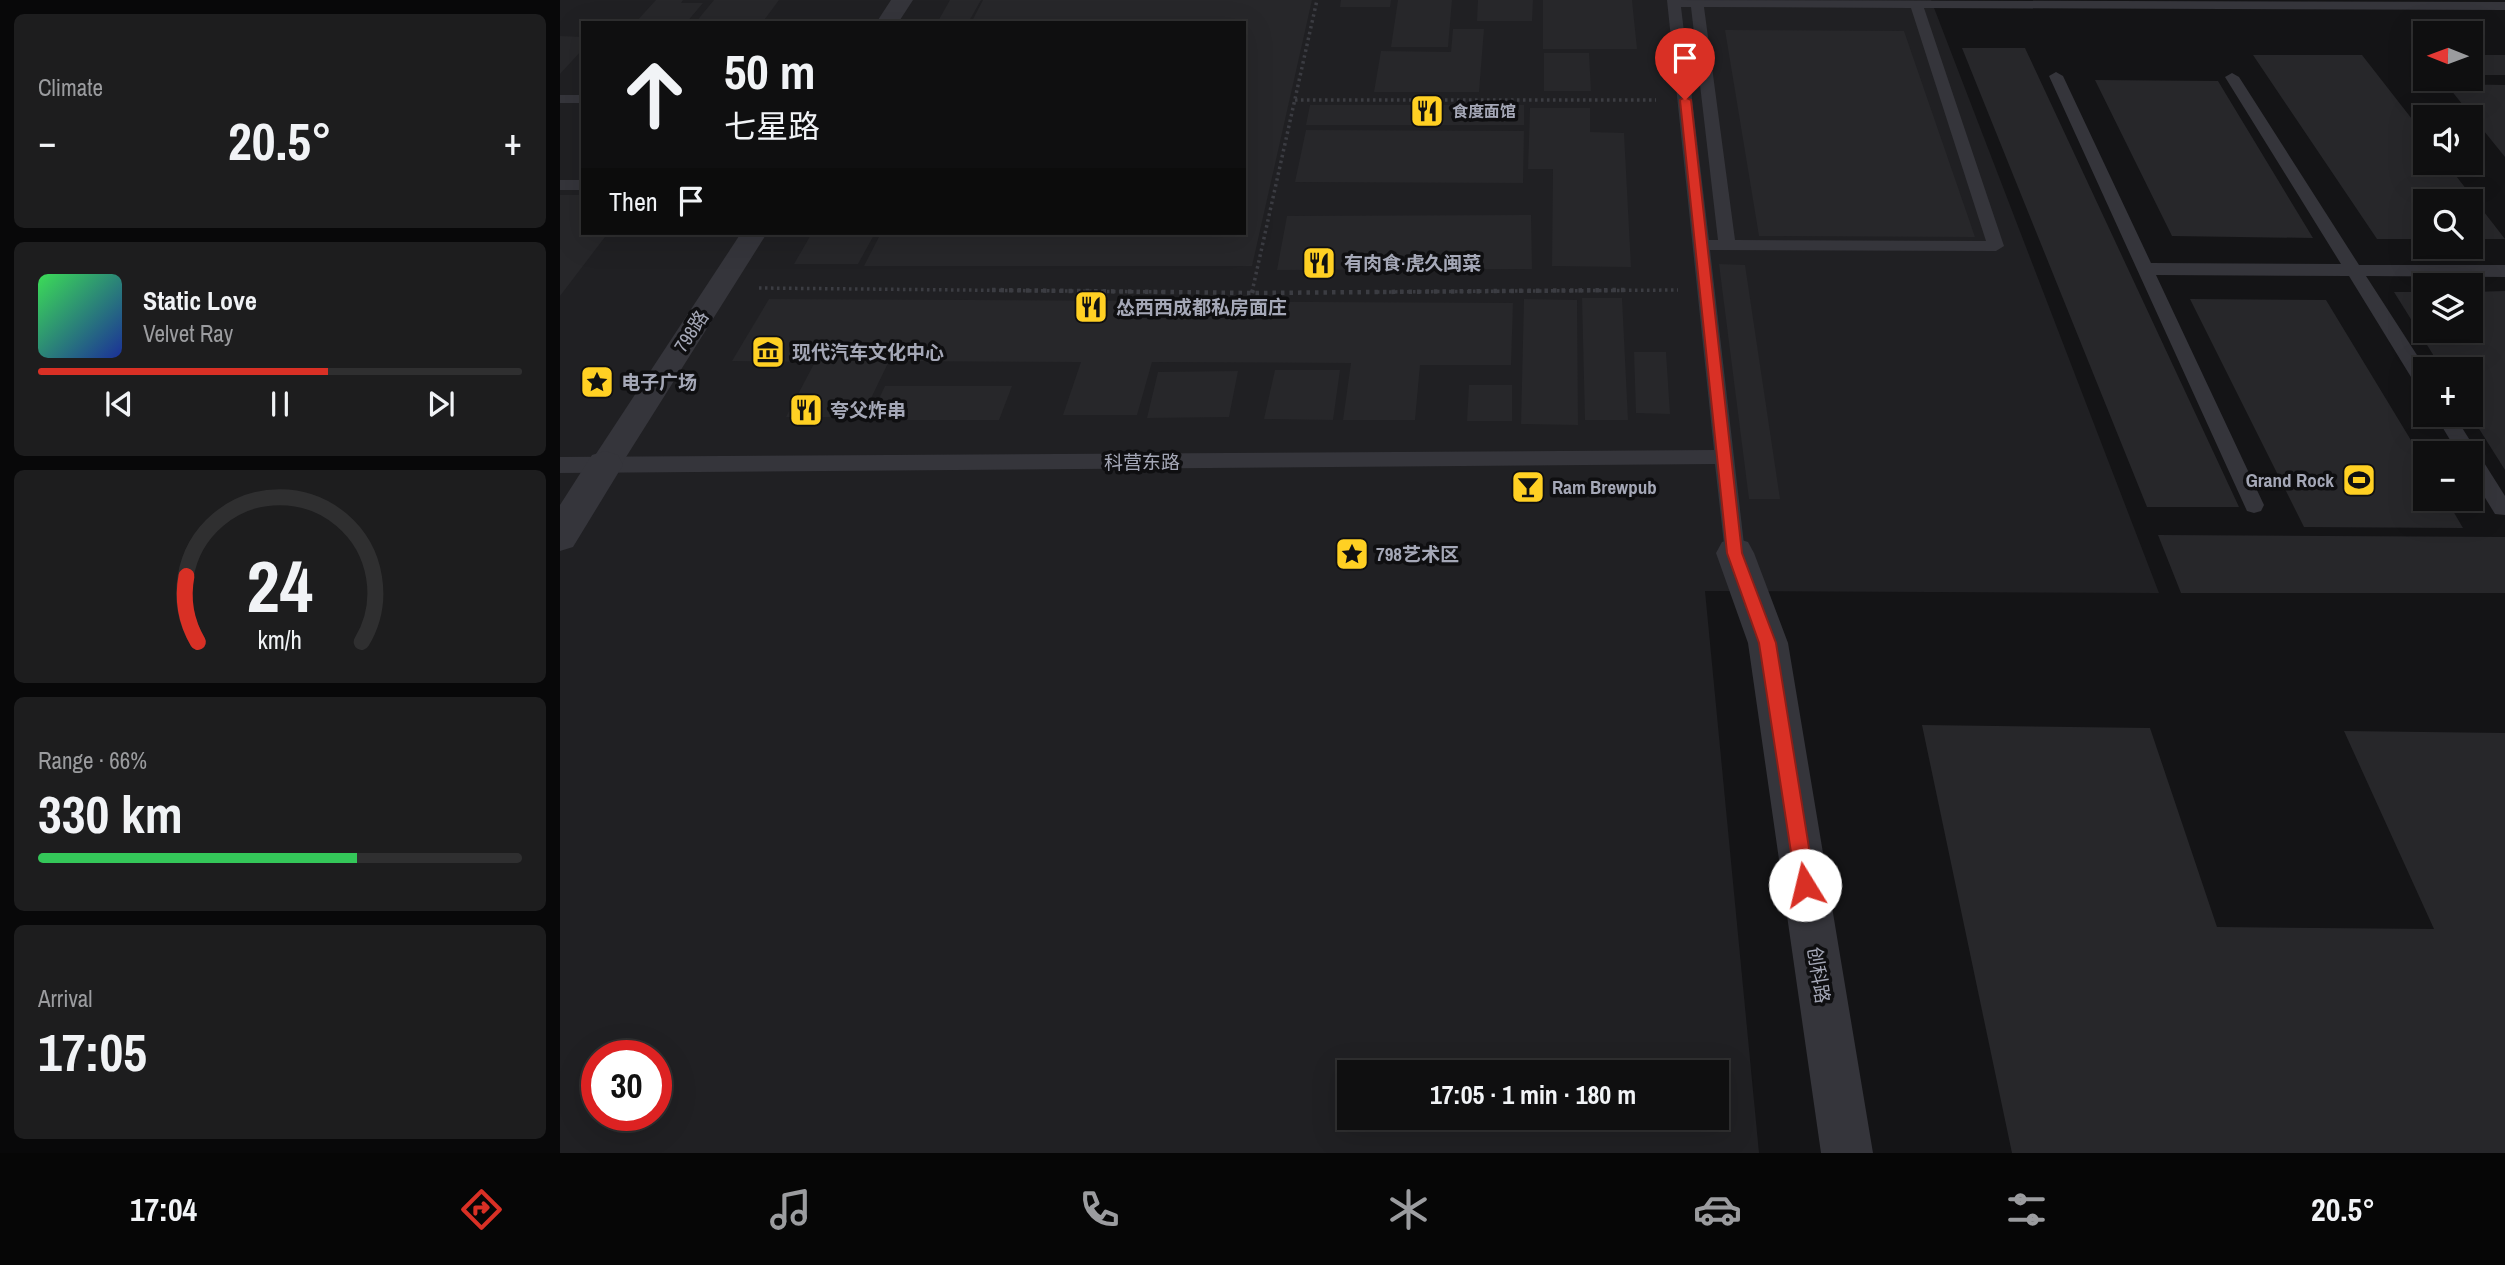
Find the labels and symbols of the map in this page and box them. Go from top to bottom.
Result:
north arrow [2413,21,2483,91]
pin [1655,28,1715,100]
restaurant icon: 食度面馆 [1408,92,1446,130]
place label: 食度面馆 [1452,100,1516,122]
restaurant icon: 有肉食·虎久闽菜 [1300,244,1338,282]
place label: 有肉食·虎久闽菜 [1344,250,1481,276]
restaurant icon: 怂西西成都私房面庄 [1072,288,1110,326]
place label: 怂西西成都私房面庄 [1116,294,1287,320]
street label: 798路 [668,305,714,357]
museum icon: 现代汽车文化中心 [749,333,787,371]
place label: 现代汽车文化中心 [792,339,944,365]
place icon: 电子广场 [578,363,616,401]
place label: 电子广场 [621,369,697,395]
restaurant icon: 夸父炸串 [787,391,825,429]
place label: 夸父炸串 [830,397,906,423]
street label: 科营东路 [1104,449,1180,475]
sports icon: Grand Rock [2340,461,2378,499]
place label: Grand Rock [2246,467,2334,493]
bar icon: Ram Brewpub [1509,468,1547,506]
place label: Ram Brewpub [1552,474,1657,500]
place icon: 798艺术区 [1333,535,1371,573]
place label: 798艺术区 [1376,541,1459,567]
position arrow [1768,848,1842,922]
street label: 创科路 [1802,945,1836,1005]
speed limit sign: 30 [581,1040,672,1131]

